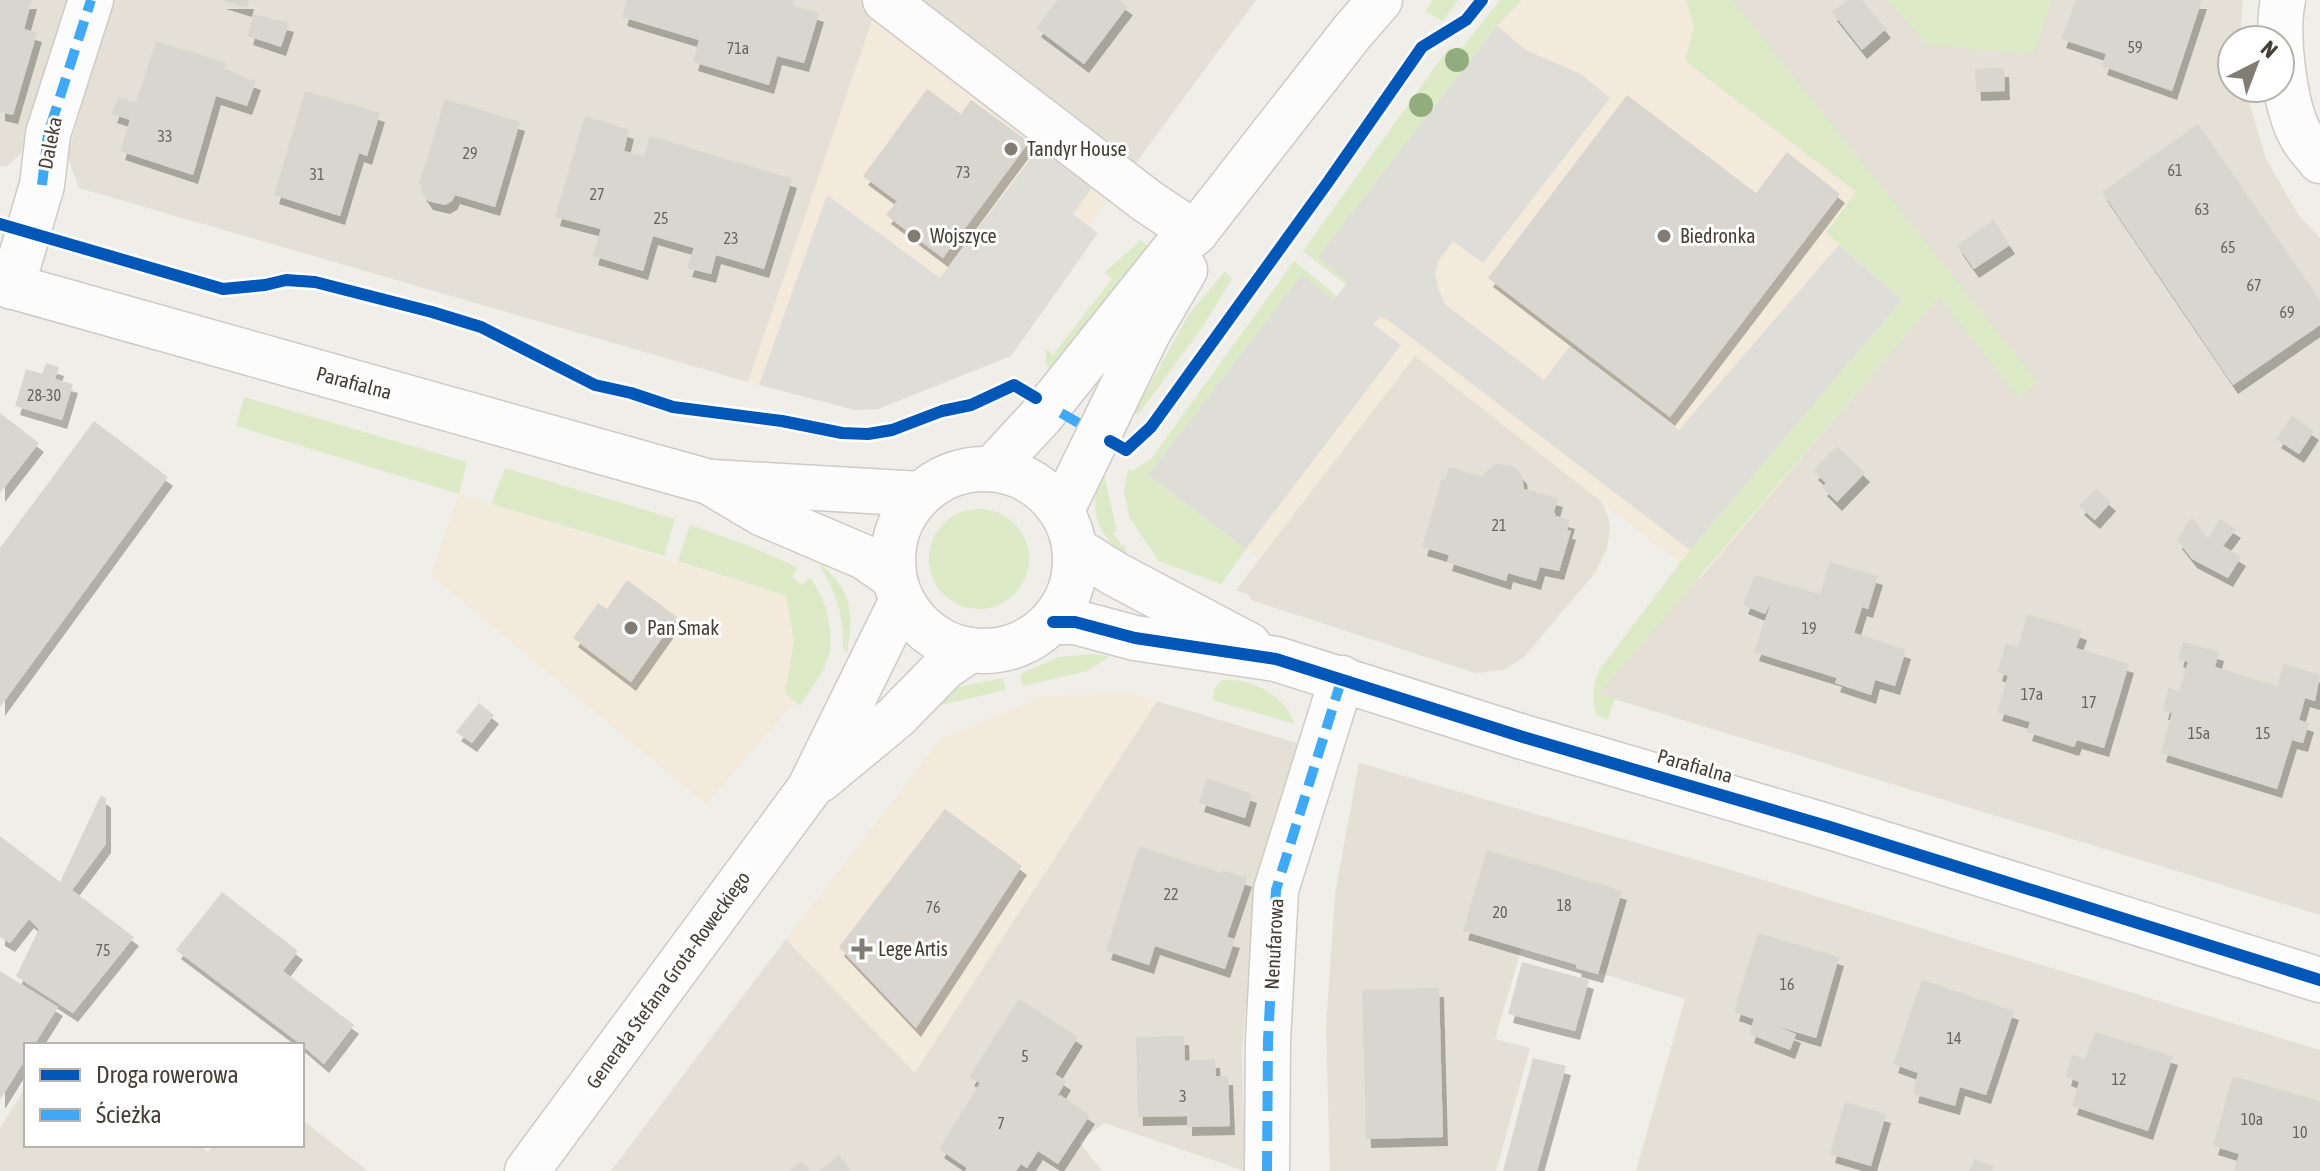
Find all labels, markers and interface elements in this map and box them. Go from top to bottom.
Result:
north arrow [2216,24,2296,104]
text: N [2256,35,2283,63]
house number: 59 [2127,38,2143,56]
house number: 71a [727,39,749,57]
street label: Daleka [33,115,66,171]
house number: 33 [157,127,173,145]
place label: Tandyr House [1027,137,1127,160]
marker: Tandyr House [1002,140,1020,158]
house number: 29 [462,144,478,162]
house number: 61 [2167,161,2183,179]
house number: 73 [955,163,971,181]
house number: 31 [309,165,325,183]
house number: 27 [589,185,605,203]
house number: 63 [2194,200,2210,218]
house number: 25 [653,209,669,227]
place label: Wojszyce [930,224,997,247]
place label: Biedronka [1680,224,1756,247]
marker: Wojszyce [905,227,923,245]
marker: Biedronka [1655,227,1673,245]
house number: 23 [723,229,739,247]
house number: 65 [2220,238,2236,256]
house number: 67 [2246,276,2262,294]
house number: 69 [2279,303,2295,321]
street label: Parafialna [314,361,394,404]
house number: 28-30 [27,386,61,404]
house number: 21 [1491,516,1507,534]
place label: Pan Smak [647,616,719,639]
marker: Pan Smak [622,619,640,637]
house number: 19 [1801,619,1817,637]
house number: 17a [2021,685,2043,703]
house number: 17 [2081,693,2097,711]
house number: 15a [2188,724,2210,742]
house number: 15 [2255,724,2271,742]
street label: Parafialna [1655,744,1735,787]
street label: Generała Stefana Grota-Roweckiego [581,867,754,1093]
house number: 22 [1163,885,1179,903]
house number: 18 [1556,896,1572,914]
house number: 76 [925,898,941,916]
street label: Nenufarowa [1260,898,1287,990]
house number: 20 [1492,903,1508,921]
place label: Lege Artis [878,937,948,960]
marker: Lege Artis [853,940,871,958]
house number: 75 [95,941,111,959]
house number: 16 [1779,975,1795,993]
house number: 14 [1946,1029,1962,1047]
legend [24,1043,304,1147]
house number: 5 [1021,1047,1029,1065]
text: Droga rowerowa [96,1061,239,1088]
house number: 12 [2111,1070,2127,1088]
house number: 3 [1179,1087,1187,1105]
text: Ścieżka [96,1101,162,1128]
house number: 10a [2241,1110,2263,1128]
house number: 7 [997,1114,1005,1132]
house number: 10 [2292,1123,2308,1141]

